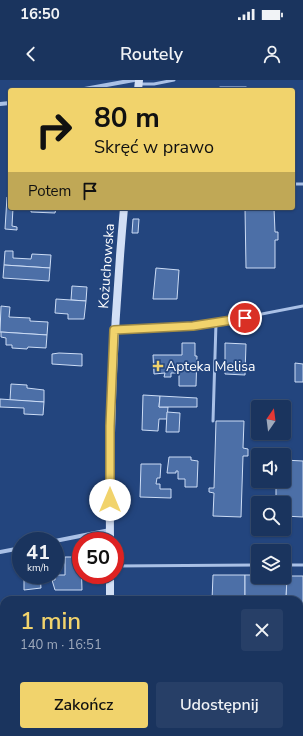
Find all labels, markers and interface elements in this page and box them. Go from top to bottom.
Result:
text: 16:50 [20,4,60,24]
text: Routely [120,42,183,66]
icon: back [20,43,42,65]
icon: person [261,43,283,65]
text: 80 m [94,99,160,137]
icon: right [28,104,80,156]
text: Skręć w prawo [94,135,214,159]
icon: arrive [79,180,101,202]
text: Potem [28,181,71,201]
street label: Kożuchowska [94,223,119,309]
pin [228,301,262,335]
icon: arrive [234,307,256,329]
place label: Apteka Melisa [166,357,256,376]
marker: Apteka Melisa [153,361,163,371]
north arrow [251,400,291,440]
map controls [251,400,291,584]
button: sound [251,448,291,488]
position arrow [89,479,131,521]
button: search [251,496,291,536]
speed limit sign: 50 [72,532,124,584]
text: 41 [26,539,50,566]
button: layers [251,544,291,584]
text: km/h [27,561,49,575]
text: 1 min [20,605,81,637]
button: close [241,609,283,651]
text: 140 m · 16:51 [20,636,102,654]
button: Zakończ [20,682,148,728]
button: Udostępnij [156,682,283,728]

